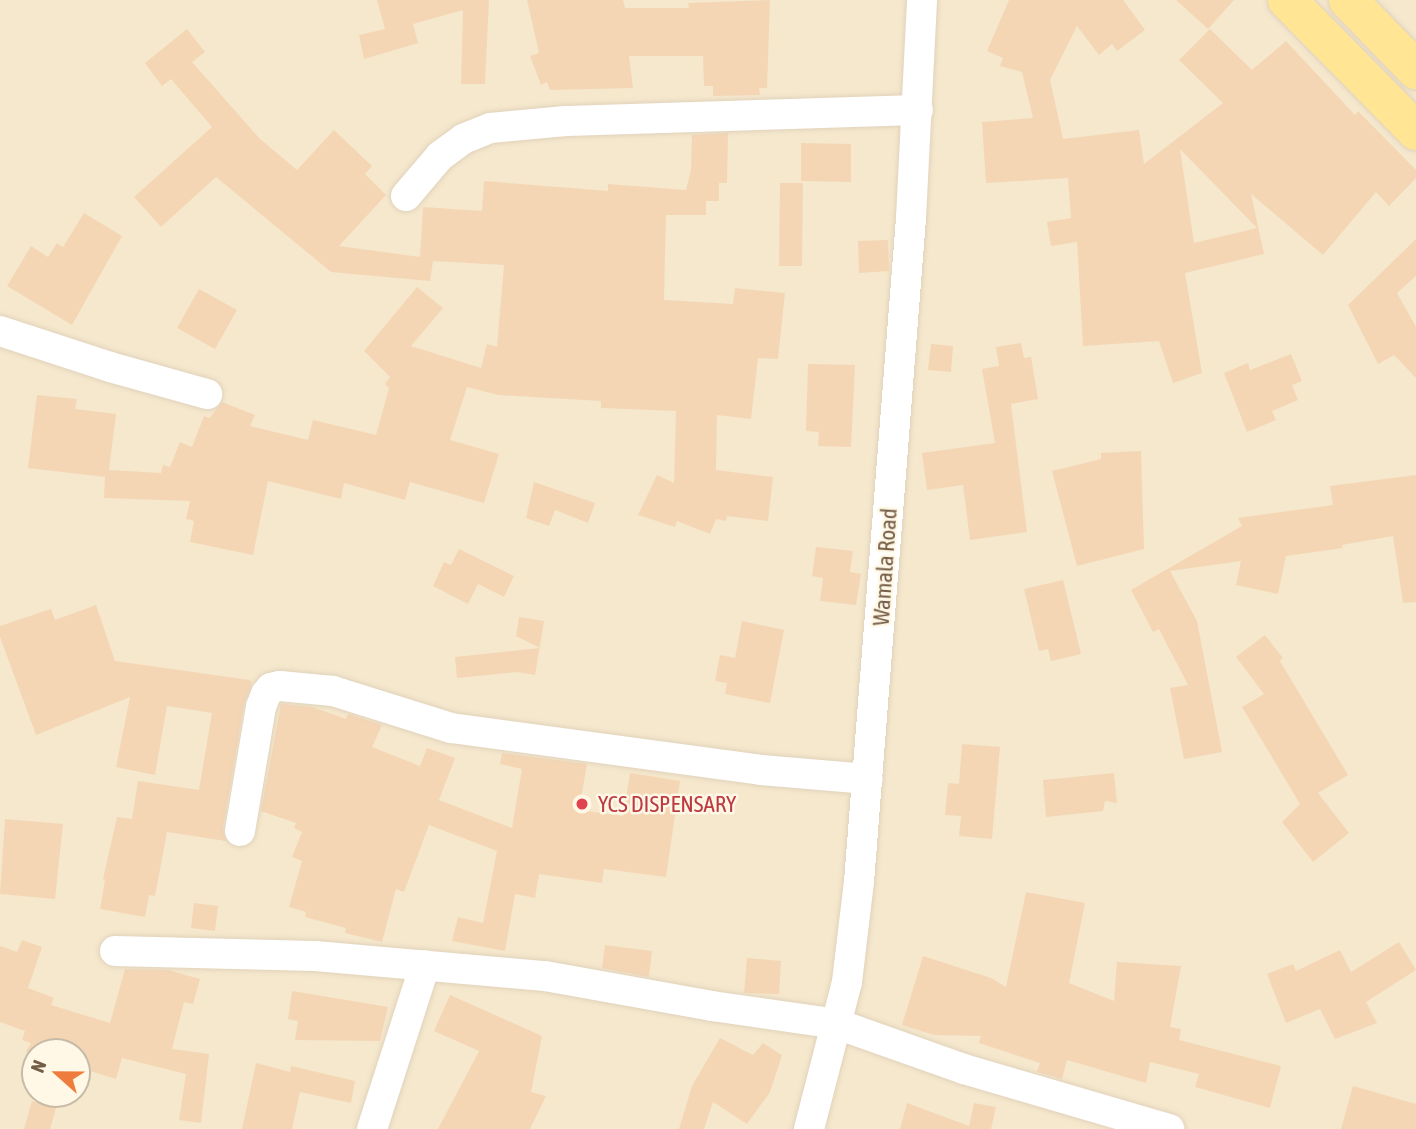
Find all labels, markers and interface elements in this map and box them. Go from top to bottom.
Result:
street label: Wamala Road [867,507,903,627]
place label: YCS DISPENSARY [598,790,736,818]
marker: YCS DISPENSARY [572,794,592,814]
north arrow [21,1038,91,1108]
text: N [26,1057,51,1075]

